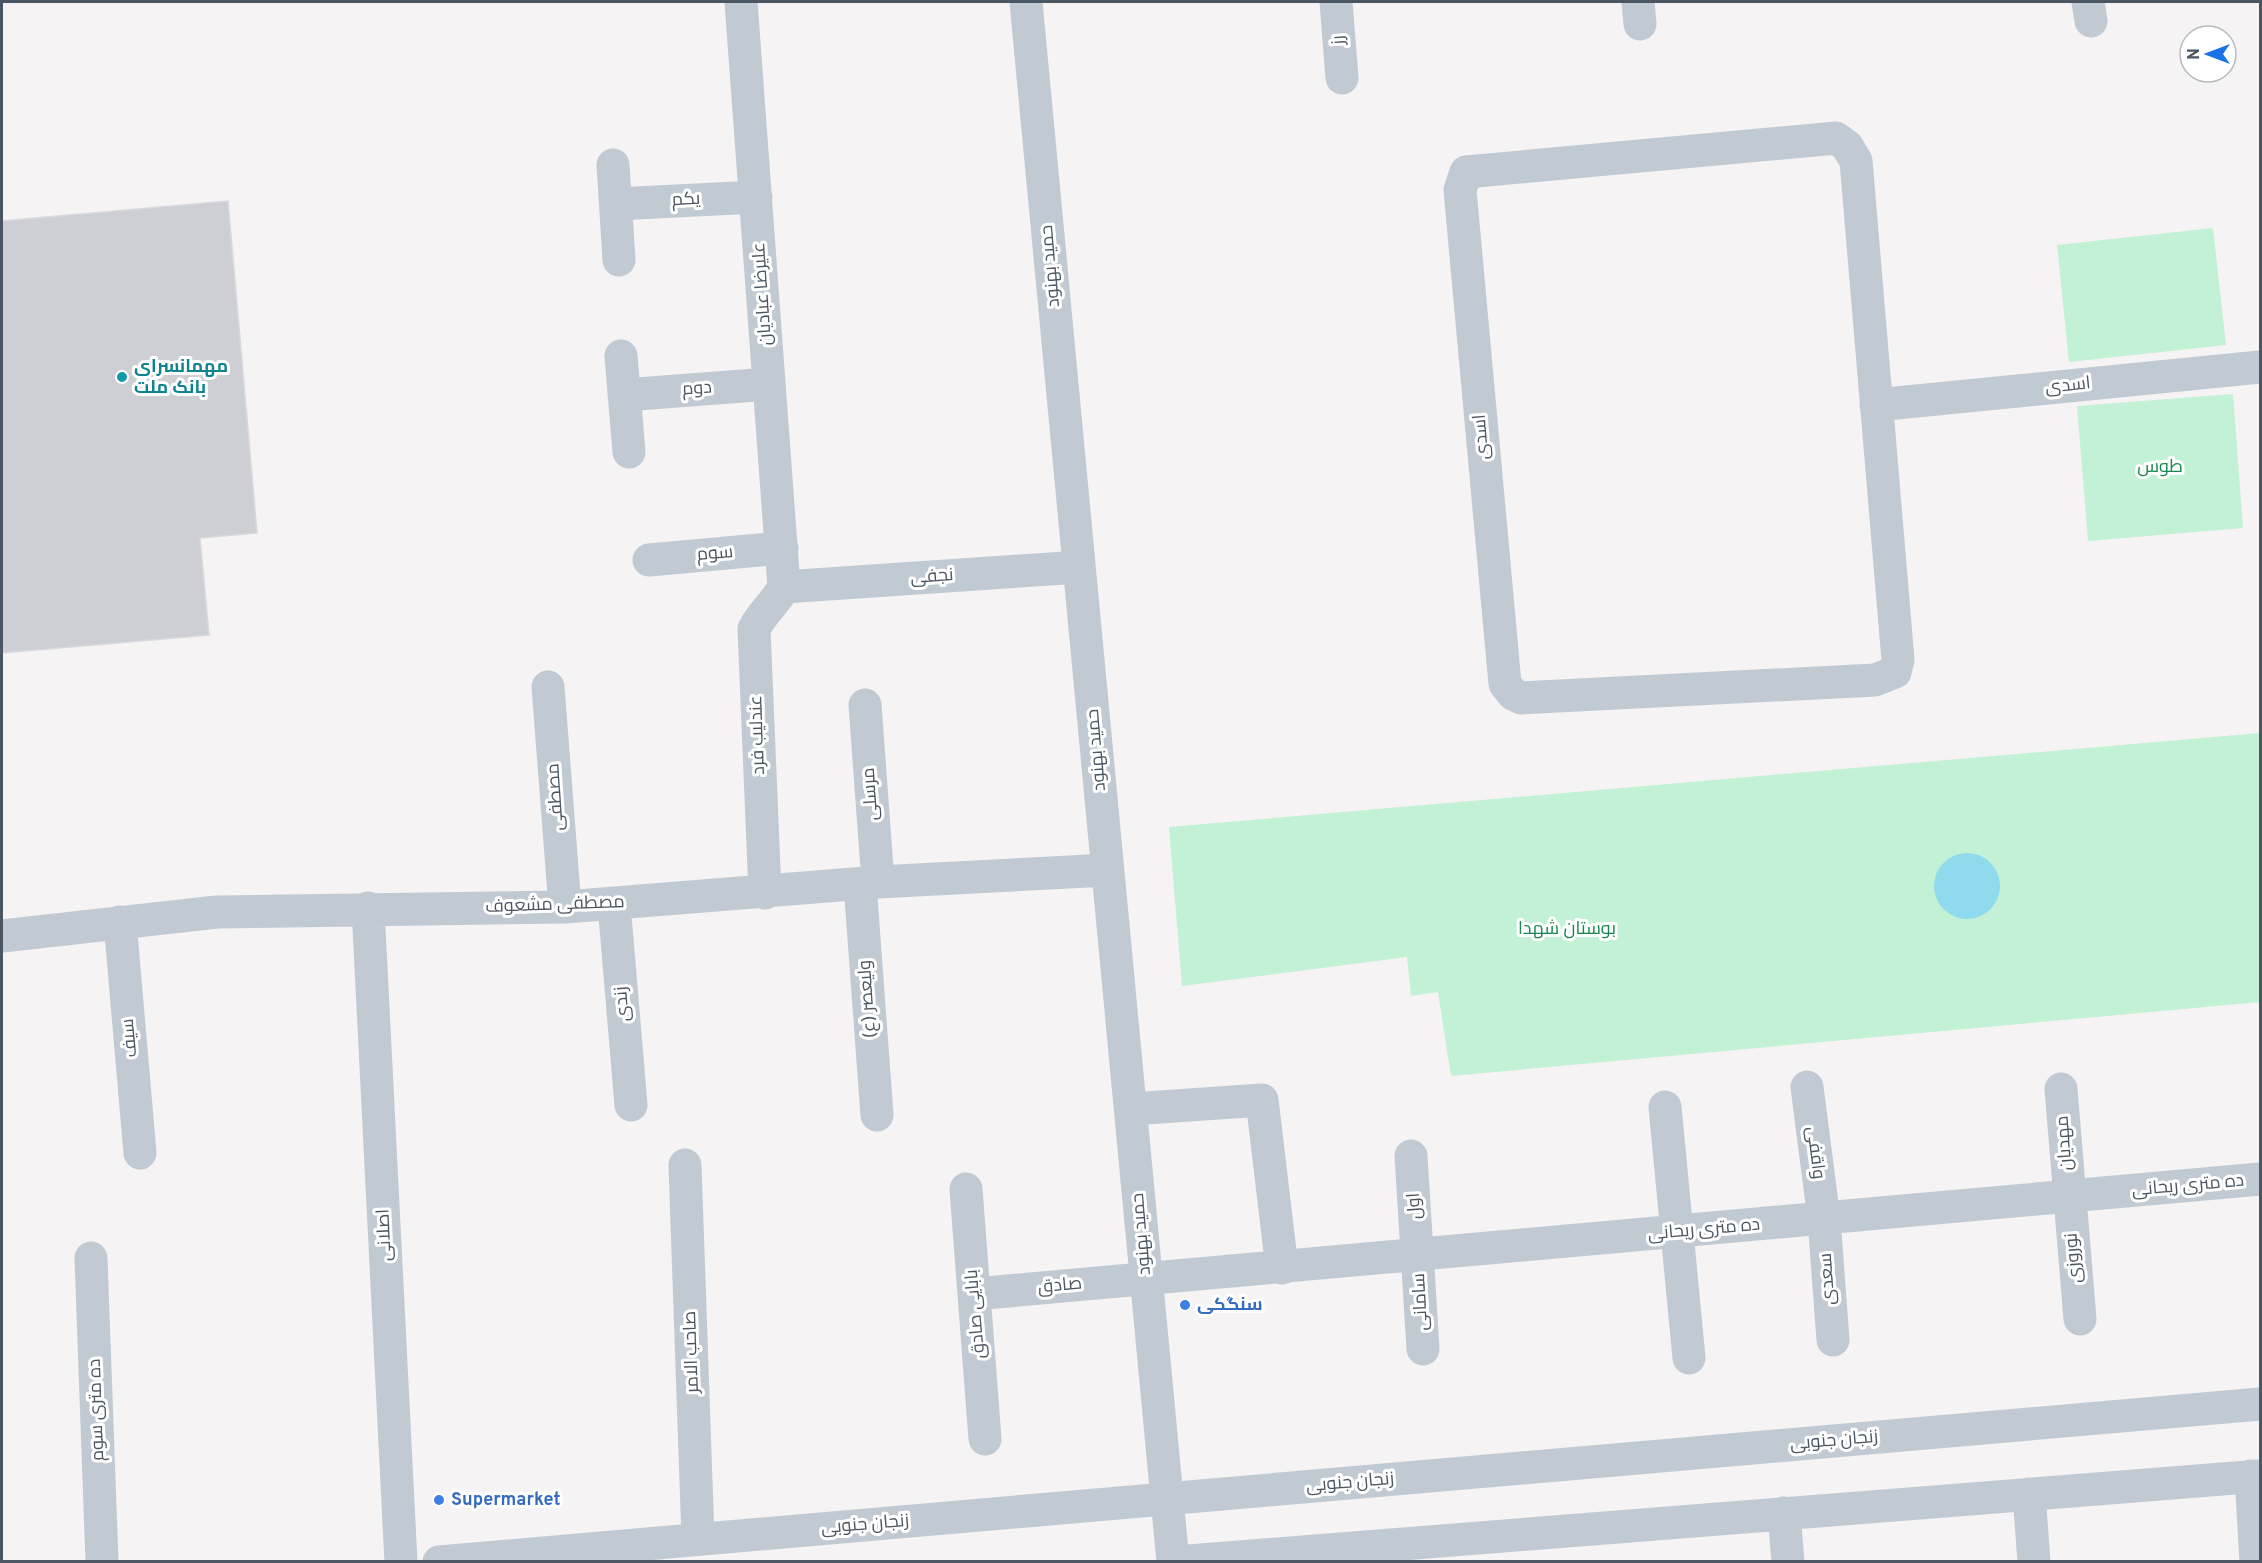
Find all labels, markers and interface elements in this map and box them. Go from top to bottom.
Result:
north arrow [2178,24,2238,84]
street label: رز [1327,34,1351,47]
text: N [2185,48,2205,60]
street label: یکم [671,188,701,212]
street label: حمید بهنود [1036,224,1066,308]
street label: علیرضا عبادیان [748,242,778,346]
place label: مهمانسرای بانک ملت [134,356,228,400]
marker: مهمانسرای بانک ملت [115,370,129,384]
street label: اسدی [2044,372,2092,400]
street label: دوم [681,376,713,402]
street label: اسدی [1469,413,1495,461]
park label: طوس [2137,456,2183,479]
street label: سوم [696,541,734,567]
street label: نجفی [910,564,954,590]
street label: عندلیب فرد [745,695,771,775]
street label: حمید بهنود [1082,708,1112,792]
street label: مصطفی [542,762,570,832]
street label: مرسلی [858,767,884,821]
street label: مصطفی مشعوف [485,891,625,919]
park label: بوستان شهدا [1518,918,1616,941]
street label: ولیعصر (ع) [854,959,882,1039]
street label: زندی [610,985,636,1023]
street label: سیف [117,1017,143,1059]
street label: مهدیان [2052,1115,2078,1171]
street label: واقفی [1800,1125,1830,1181]
street label: ده متری ریحانی [2131,1170,2245,1202]
street label: حمید بهنود [1127,1192,1157,1276]
street label: اول [1403,1192,1427,1220]
street label: اصلانی [372,1208,398,1262]
street label: ده متری ریحانی [1647,1214,1761,1246]
street label: نوروزی [2060,1232,2088,1284]
street label: سعدی [1815,1252,1841,1306]
street label: بابایی صادق [961,1268,991,1360]
street label: صادق [1037,1273,1083,1299]
street label: سامانی [1408,1273,1434,1331]
place label: سنگکی [1197,1294,1263,1317]
marker: سنگکی [1178,1298,1192,1312]
street label: صاحب الامر [679,1310,705,1395]
street label: ده متری سوم [84,1358,110,1462]
street label: زنجان جنوبی [1789,1426,1879,1456]
street label: زنجان جنوبی [1305,1468,1395,1498]
place label: Supermarket [451,1489,561,1512]
marker: Supermarket [432,1493,446,1507]
street label: زنجان جنوبی [820,1510,910,1540]

